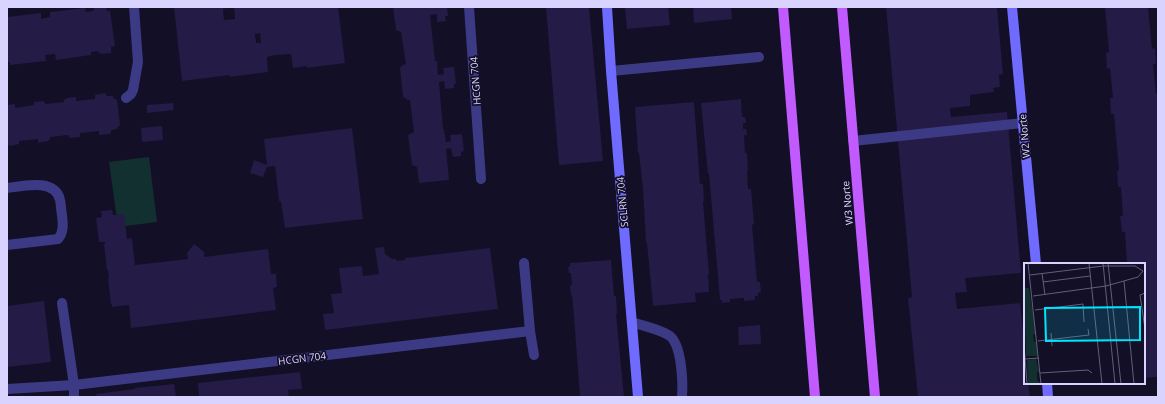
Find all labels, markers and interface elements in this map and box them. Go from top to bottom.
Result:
street label: HCGN 704 [466,56,484,106]
street label: W2 Norte [1015,113,1033,159]
street label: SCLRN 704 [613,176,631,228]
street label: W3 Norte [838,180,856,226]
inset map [1024,263,1145,384]
street label: HCGN 704 [277,348,327,368]

